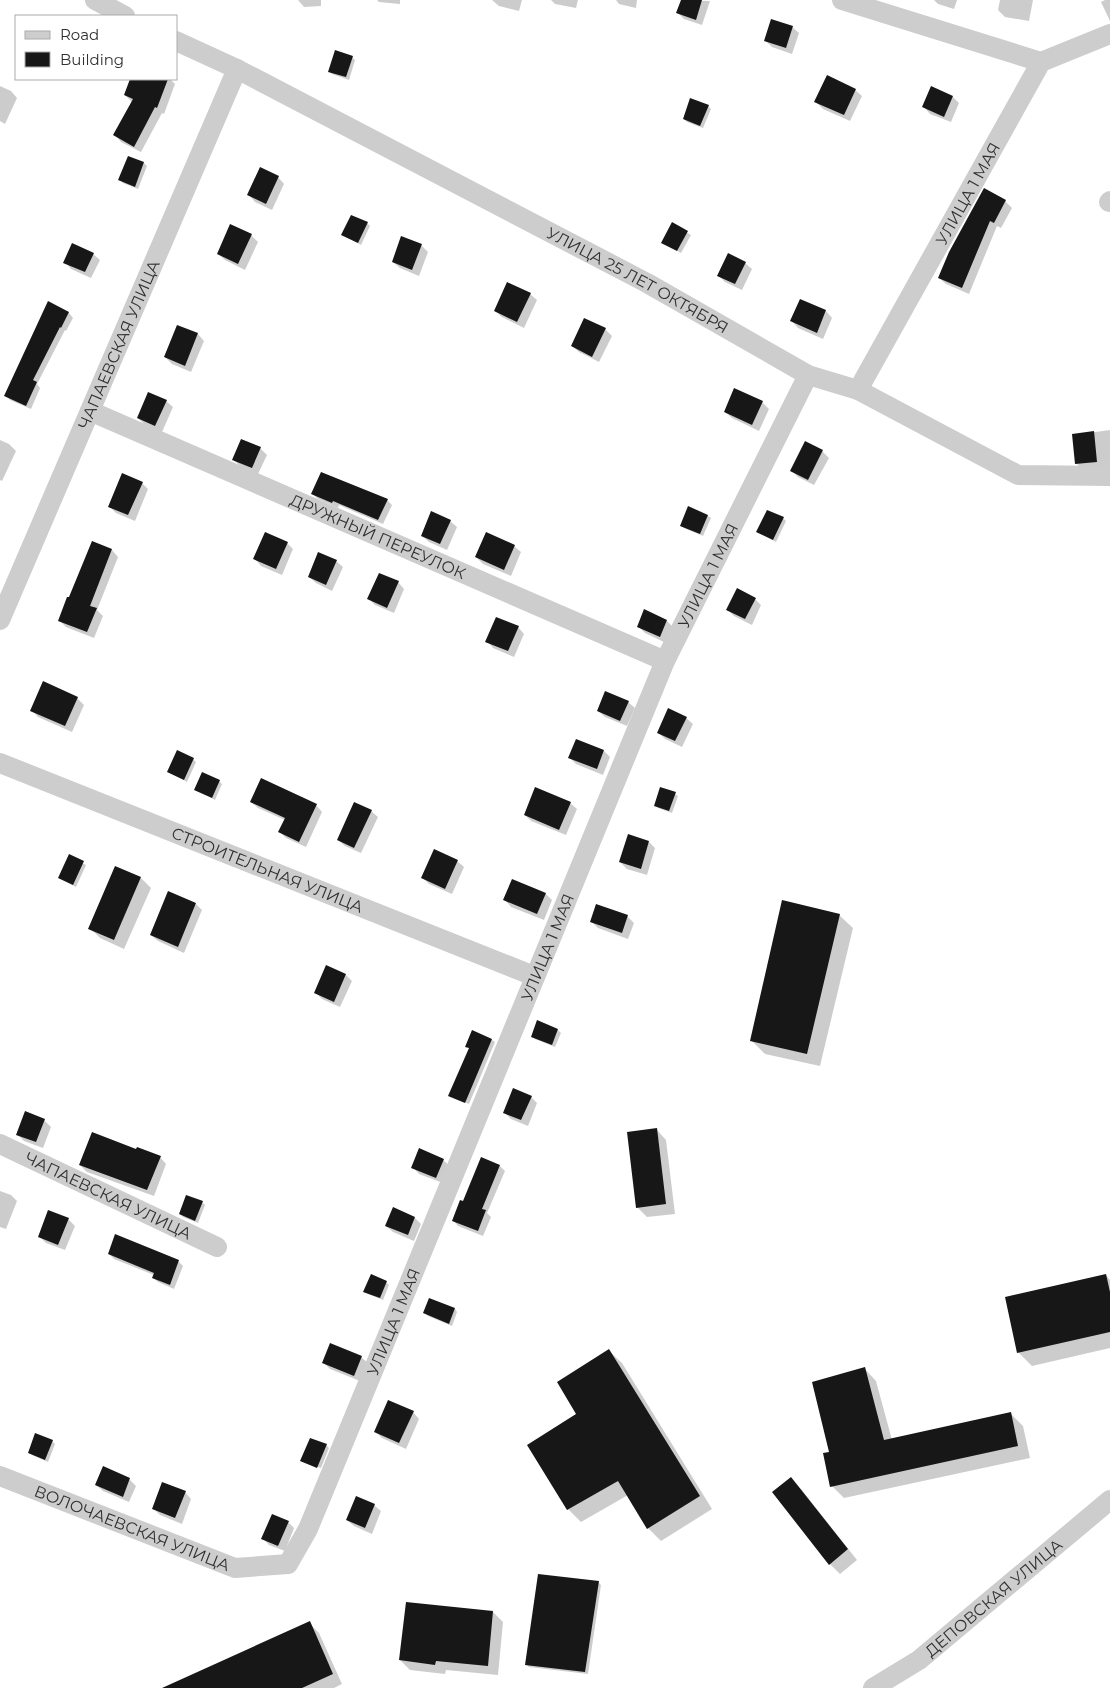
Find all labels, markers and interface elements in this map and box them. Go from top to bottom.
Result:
legend [15,15,178,80]
text: Road [60,25,99,44]
text: Building [60,50,124,69]
street label: УЛИЦА 1 МАЯ [932,139,1004,248]
street label: УЛИЦА 25 ЛЕТ ОКТЯБРЯ [543,223,732,338]
street label: ЧАПАЕВСКАЯ УЛИЦА [74,257,164,432]
street label: ДРУЖНЫЙ ПЕРЕУЛОК [287,490,468,583]
street label: УЛИЦА 1 МАЯ [674,520,742,631]
street label: СТРОИТЕЛЬНАЯ УЛИЦА [169,823,366,917]
street label: УЛИЦА 1 МАЯ [517,891,578,1004]
street label: ЧАПАЕВСКАЯ УЛИЦА [22,1148,195,1244]
street label: УЛИЦА 1 МАЯ [363,1265,424,1378]
street label: ВОЛОЧАЕВСКАЯ УЛИЦА [32,1481,233,1575]
street label: ДЕПОВСКАЯ УЛИЦА [921,1535,1066,1661]

